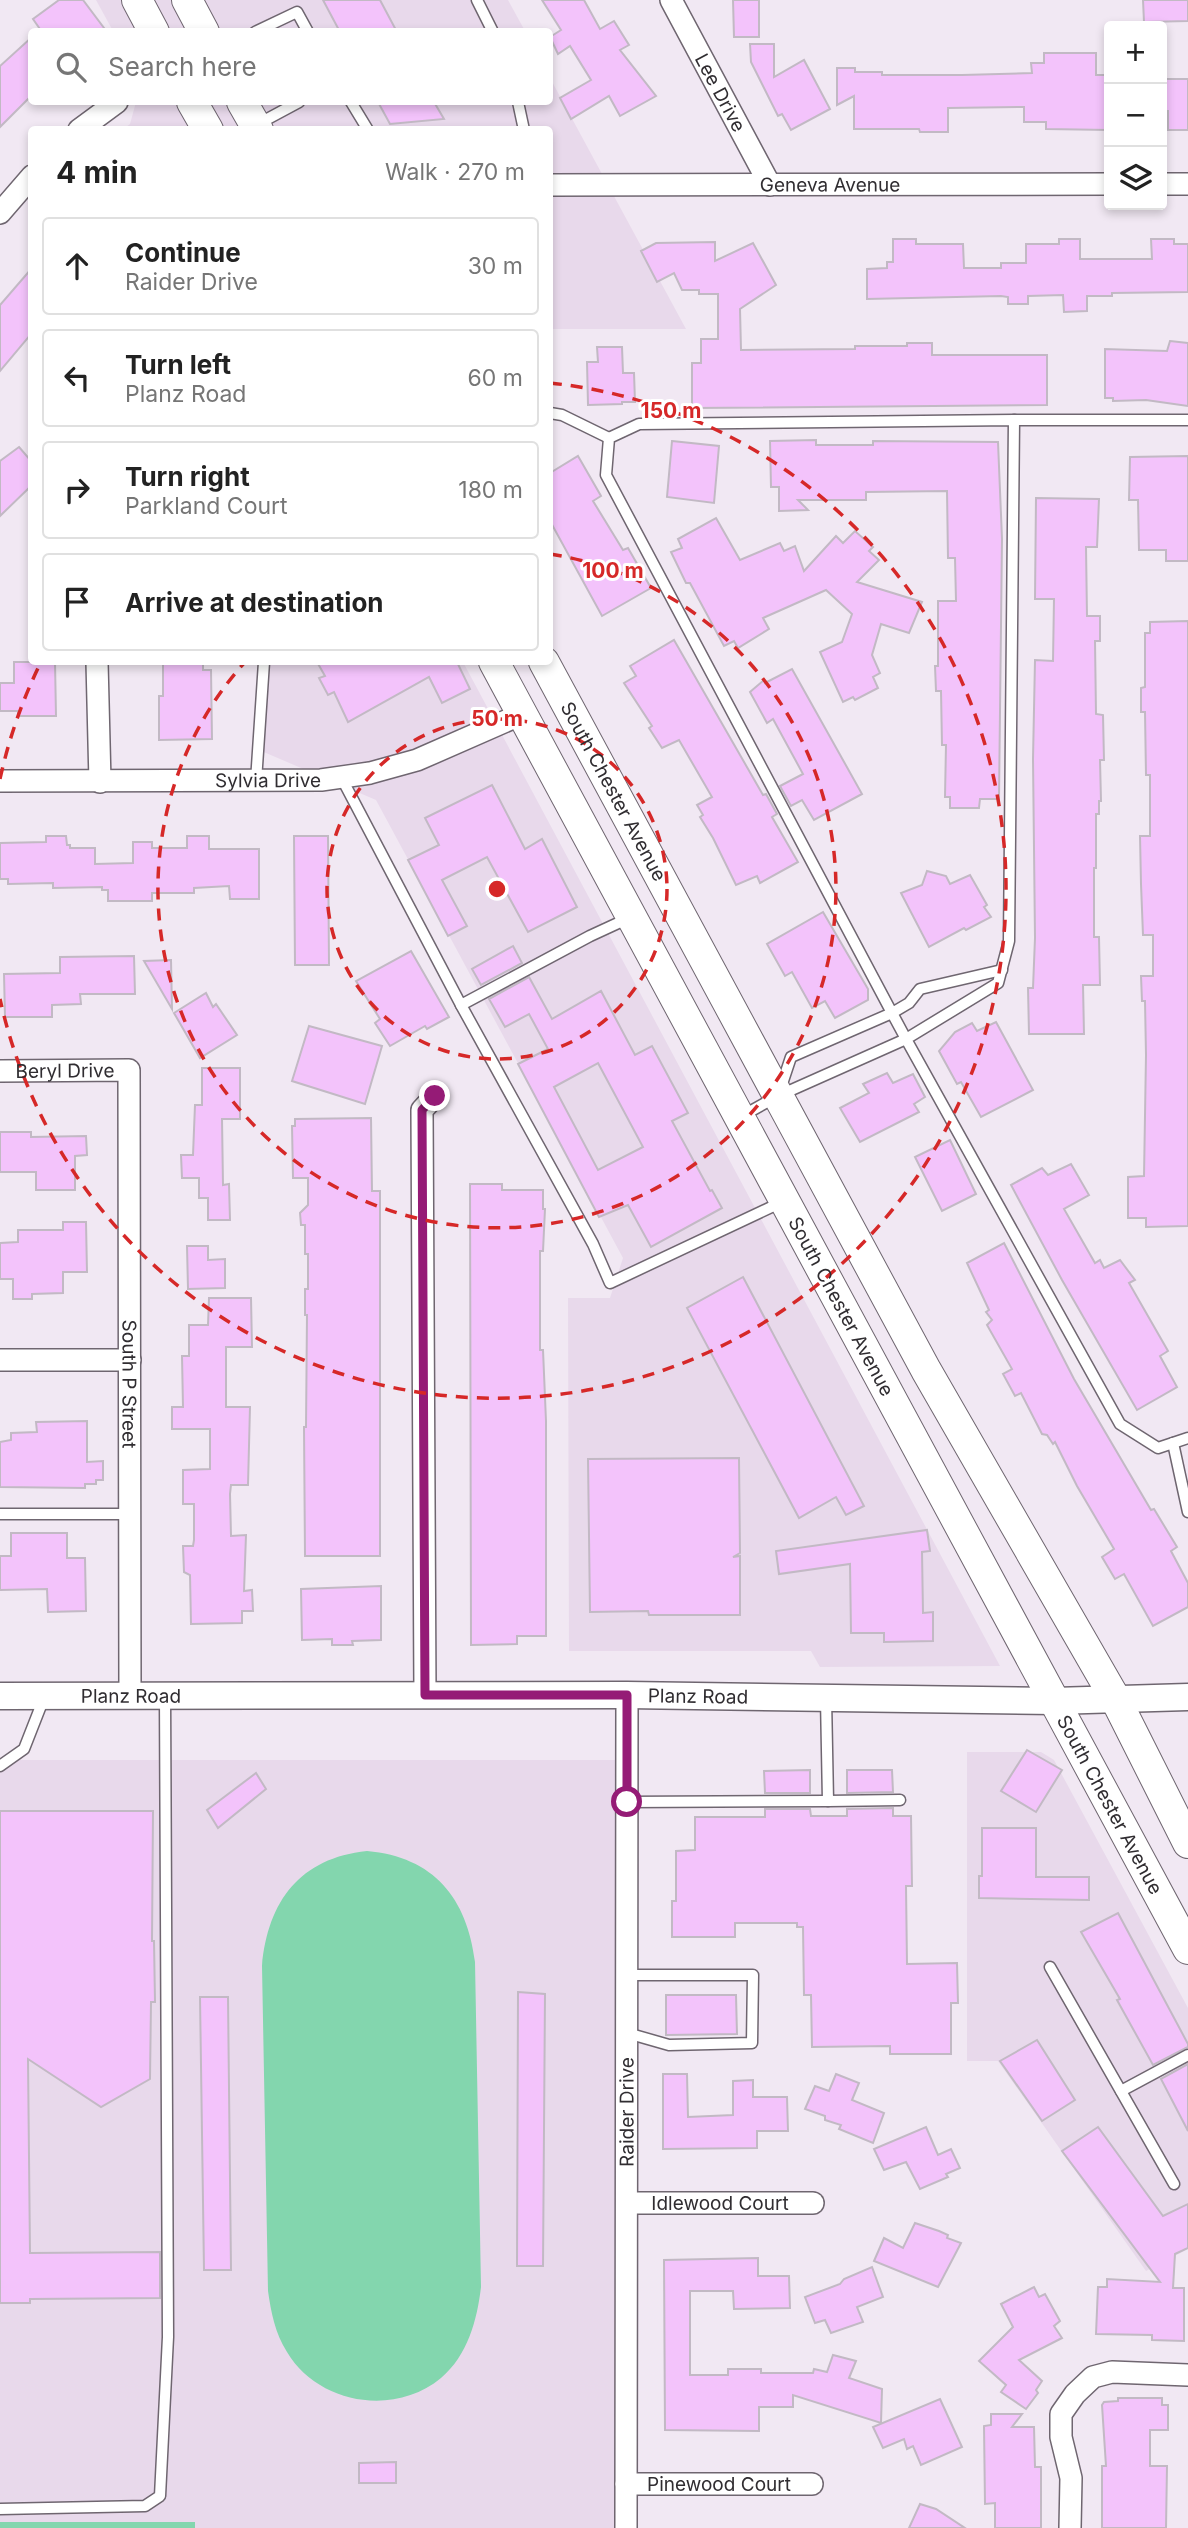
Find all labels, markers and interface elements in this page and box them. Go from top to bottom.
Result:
map controls [1104,21,1167,210]
button: + [1104,21,1167,84]
search box [28,28,553,105]
icon: search [52,48,90,86]
street label: Lee Drive [690,50,750,136]
text: Search here [108,51,257,82]
button: − [1104,84,1167,147]
button: layers [1104,147,1167,210]
text: 4 min [56,154,138,190]
text: Walk · 270 m [385,158,525,186]
street label: Geneva Avenue [760,173,900,197]
text: Continue [125,237,241,268]
icon: ahead [58,247,96,285]
text: 30 m [468,252,523,280]
text: Raider Drive [125,268,258,296]
text: Turn left [125,349,231,380]
icon: left [58,359,96,397]
text: 60 m [468,364,523,392]
text: Planz Road [125,380,246,408]
text: 150 m [641,398,701,423]
text: Turn right [125,461,250,492]
icon: right [58,471,96,509]
text: 180 m [458,476,523,504]
text: Parkland Court [125,492,288,520]
text: 100 m [582,558,644,583]
icon: arrive [58,583,96,621]
text: Arrive at destination [125,587,384,618]
street label: South Chester Avenue [556,698,671,885]
text: 50 m [471,706,523,731]
street label: Sylvia Drive [215,769,321,792]
centre of rings [485,877,509,901]
street label: Beryl Drive [15,1059,115,1083]
route end [419,1080,450,1111]
street label: South Chester Avenue [783,1213,899,1400]
street label: South P Street [117,1320,141,1448]
street label: Planz Road [648,1684,748,1709]
street label: Planz Road [81,1685,181,1708]
street label: South Chester Avenue [1052,1711,1167,1898]
route start [611,1786,642,1817]
street label: Raider Drive [615,2057,639,2167]
street label: Idlewood Court [651,2192,789,2215]
street label: Pinewood Court [647,2473,791,2496]

